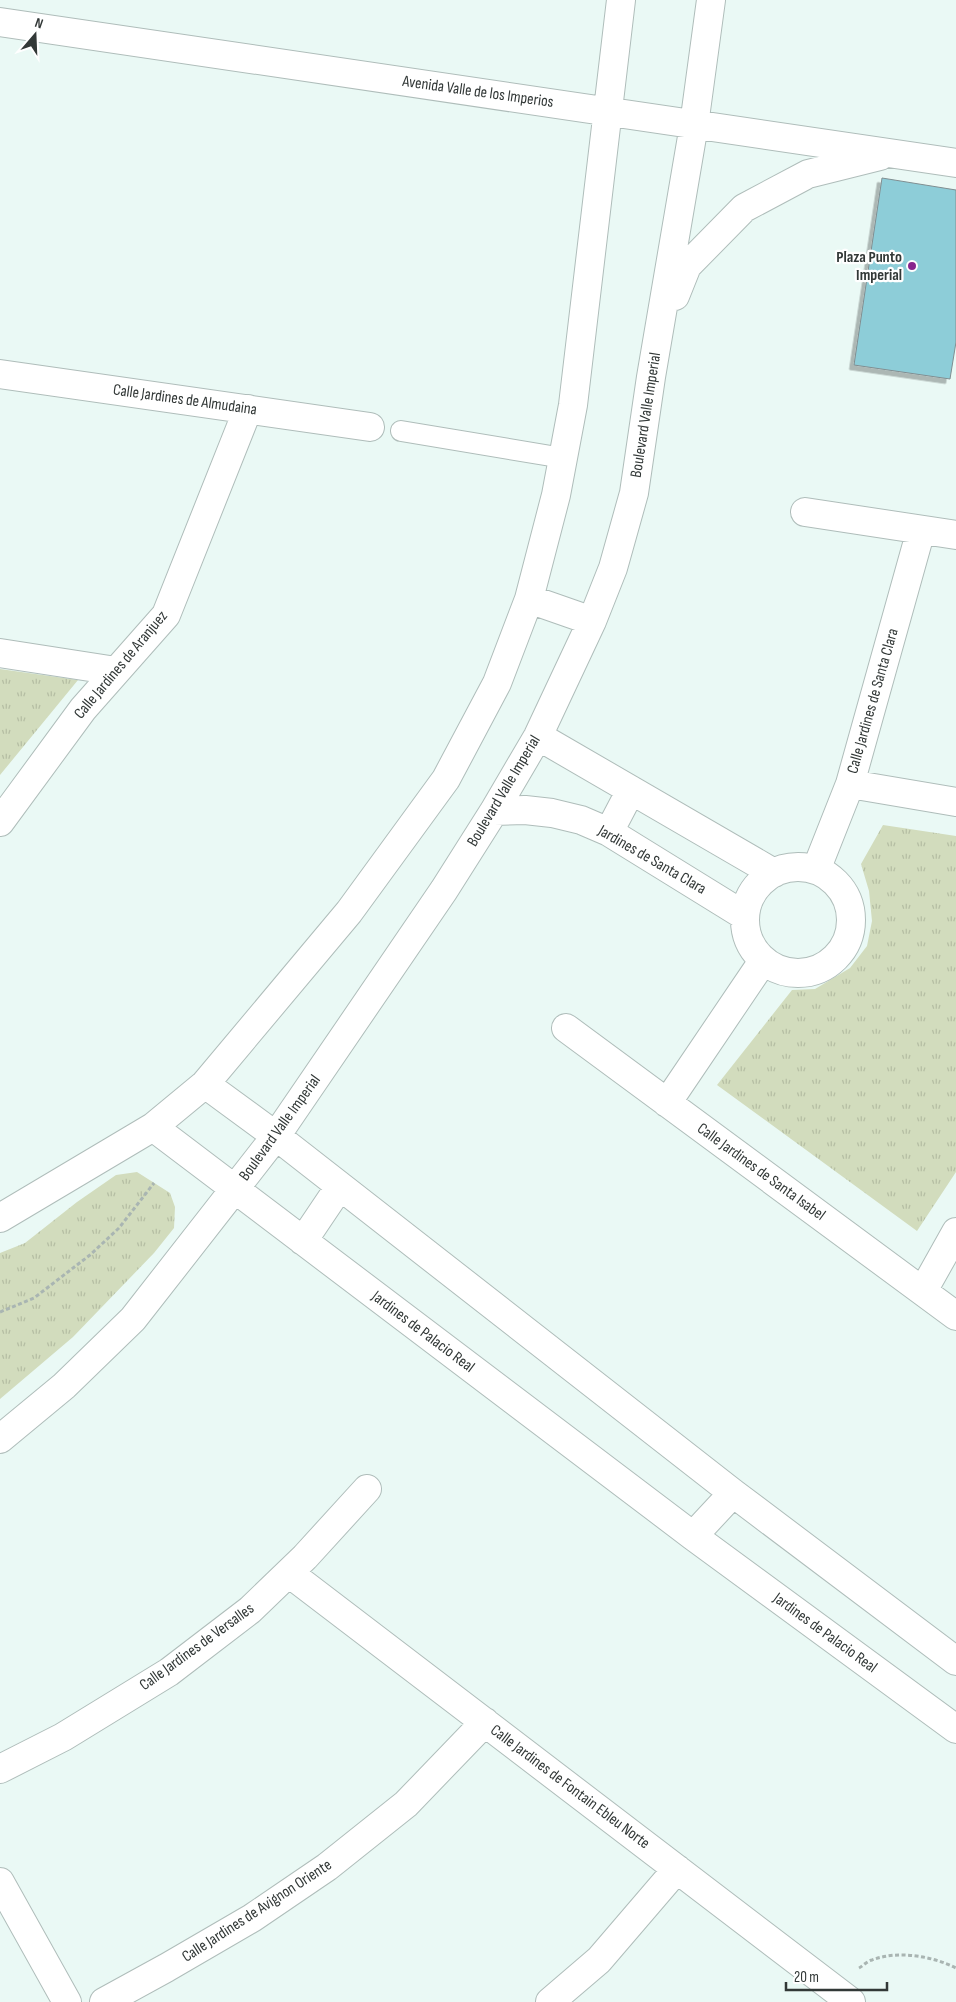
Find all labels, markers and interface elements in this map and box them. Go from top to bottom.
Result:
north arrow [10,10,60,60]
text: N [33,14,45,32]
street label: Avenida Valle de los Imperios [400,72,555,112]
place label: Plaza Punto Imperial [836,248,902,285]
marker: Plaza Punto Imperial [906,260,918,272]
street label: Boulevard Valle Imperial [627,351,665,479]
street label: Calle Jardines de Almudaina [112,381,258,419]
street label: Calle Jardines de Aranjuez [70,607,172,723]
street label: Calle Jardines de Santa Clara [843,626,903,776]
street label: Boulevard Valle Imperial [463,732,545,850]
street label: Jardines de Santa Clara [594,821,709,899]
street label: Boulevard Valle Imperial [235,1071,325,1185]
street label: Calle Jardines de Santa Isabel [693,1119,829,1225]
street label: Jardines de Palacio Real [367,1287,478,1377]
street label: Jardines de Palacio Real [769,1588,881,1677]
street label: Calle Jardines de Versalles [136,1599,258,1695]
street label: Calle Jardines de Fontain Ebleu Norte [487,1721,653,1853]
street label: Calle Jardines de Avignon Oriente [179,1856,335,1966]
scale bar [786,1960,887,1992]
text: 20 m [794,1968,819,1987]

